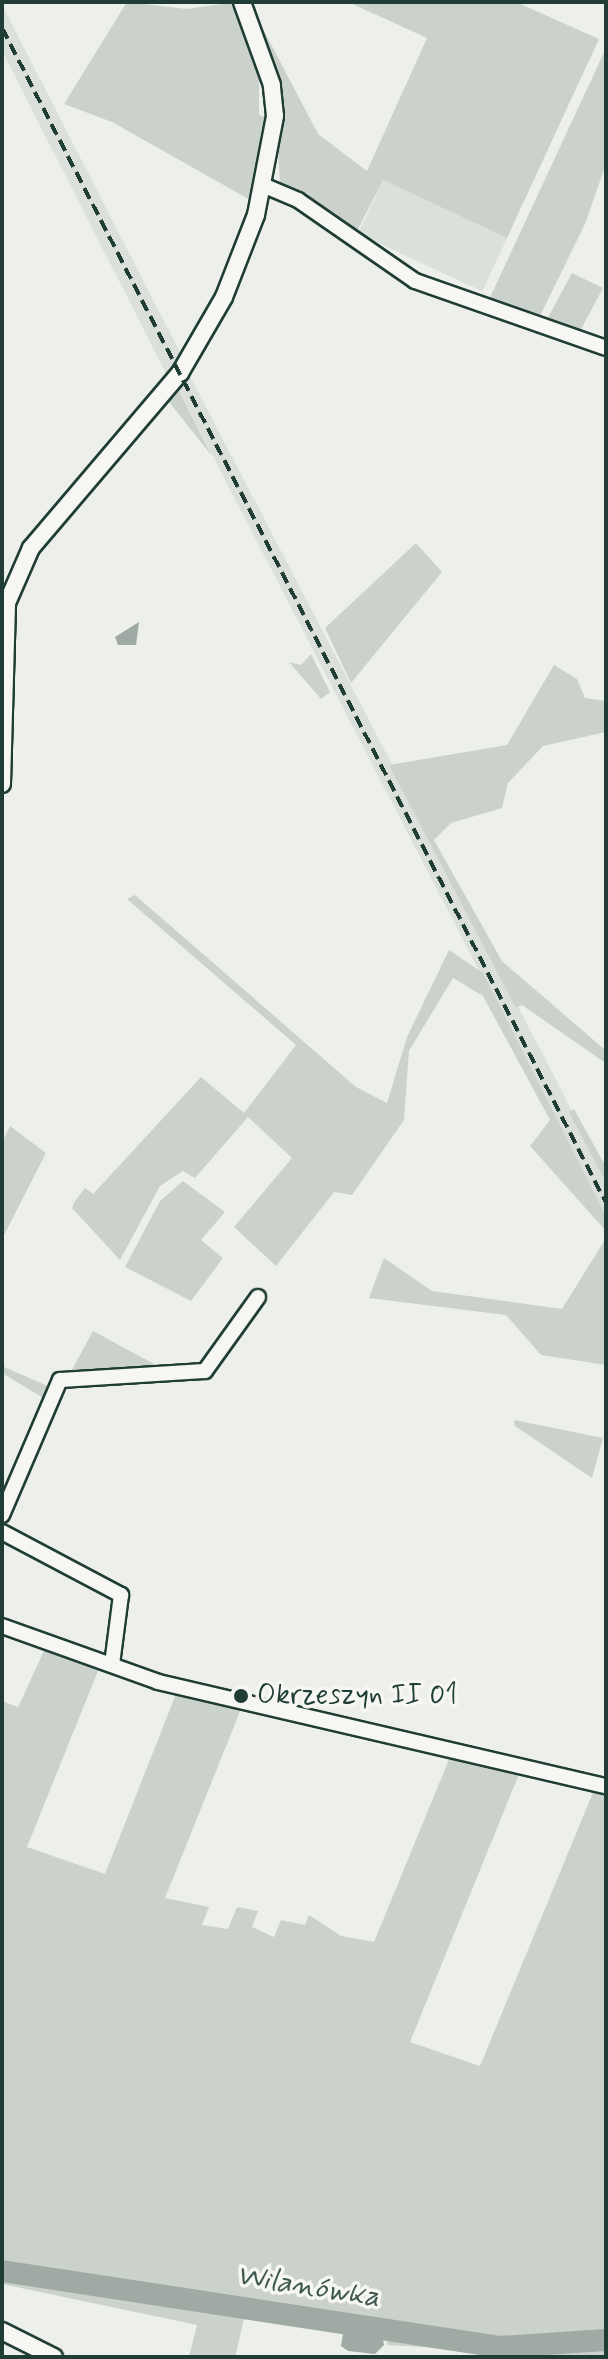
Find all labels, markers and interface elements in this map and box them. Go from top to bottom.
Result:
place label: Okrzeszyn II 01 [257,1679,457,1713]
marker: Okrzeszyn II 01 [232,1687,250,1705]
water label: Wilanówka [233,2258,383,2316]

